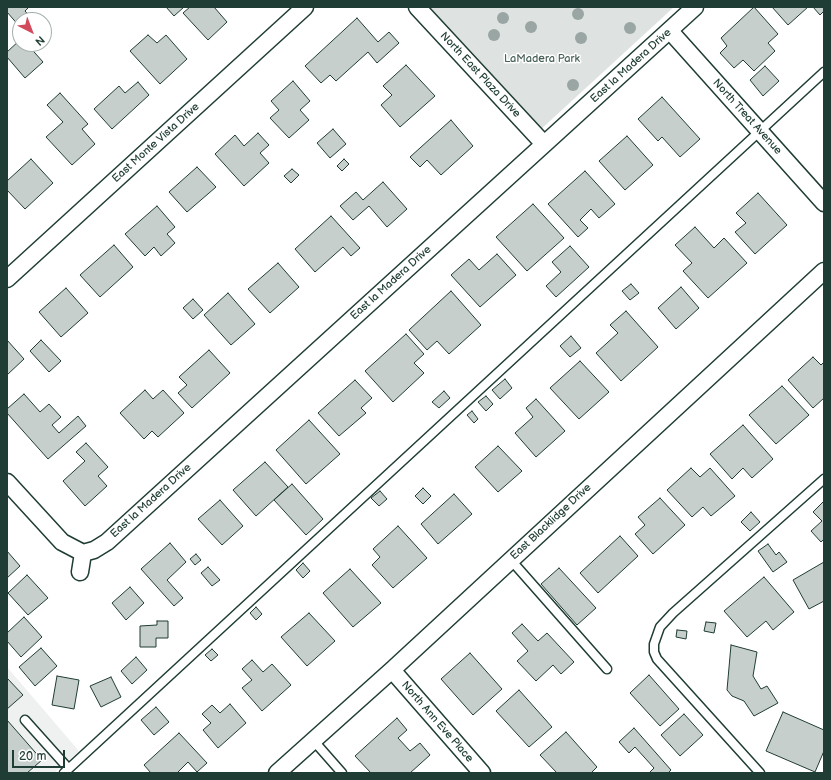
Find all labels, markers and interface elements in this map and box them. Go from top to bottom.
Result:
north arrow [12,12,52,52]
street label: East la Madera Drive [588,26,674,106]
street label: North East Plaza Drive [437,30,523,120]
text: N [32,33,47,48]
park label: LaMadera Park [504,52,580,66]
street label: North Treat Avenue [710,77,784,157]
street label: East Monte Vista Drive [110,100,202,186]
street label: East la Madera Drive [348,243,434,323]
street label: East la Madera Drive [108,461,194,541]
street label: East Blacklidge Drive [508,481,594,563]
street label: North Ann Eve Place [398,679,476,765]
scale bar [14,742,67,768]
text: 20 m [19,749,46,764]

